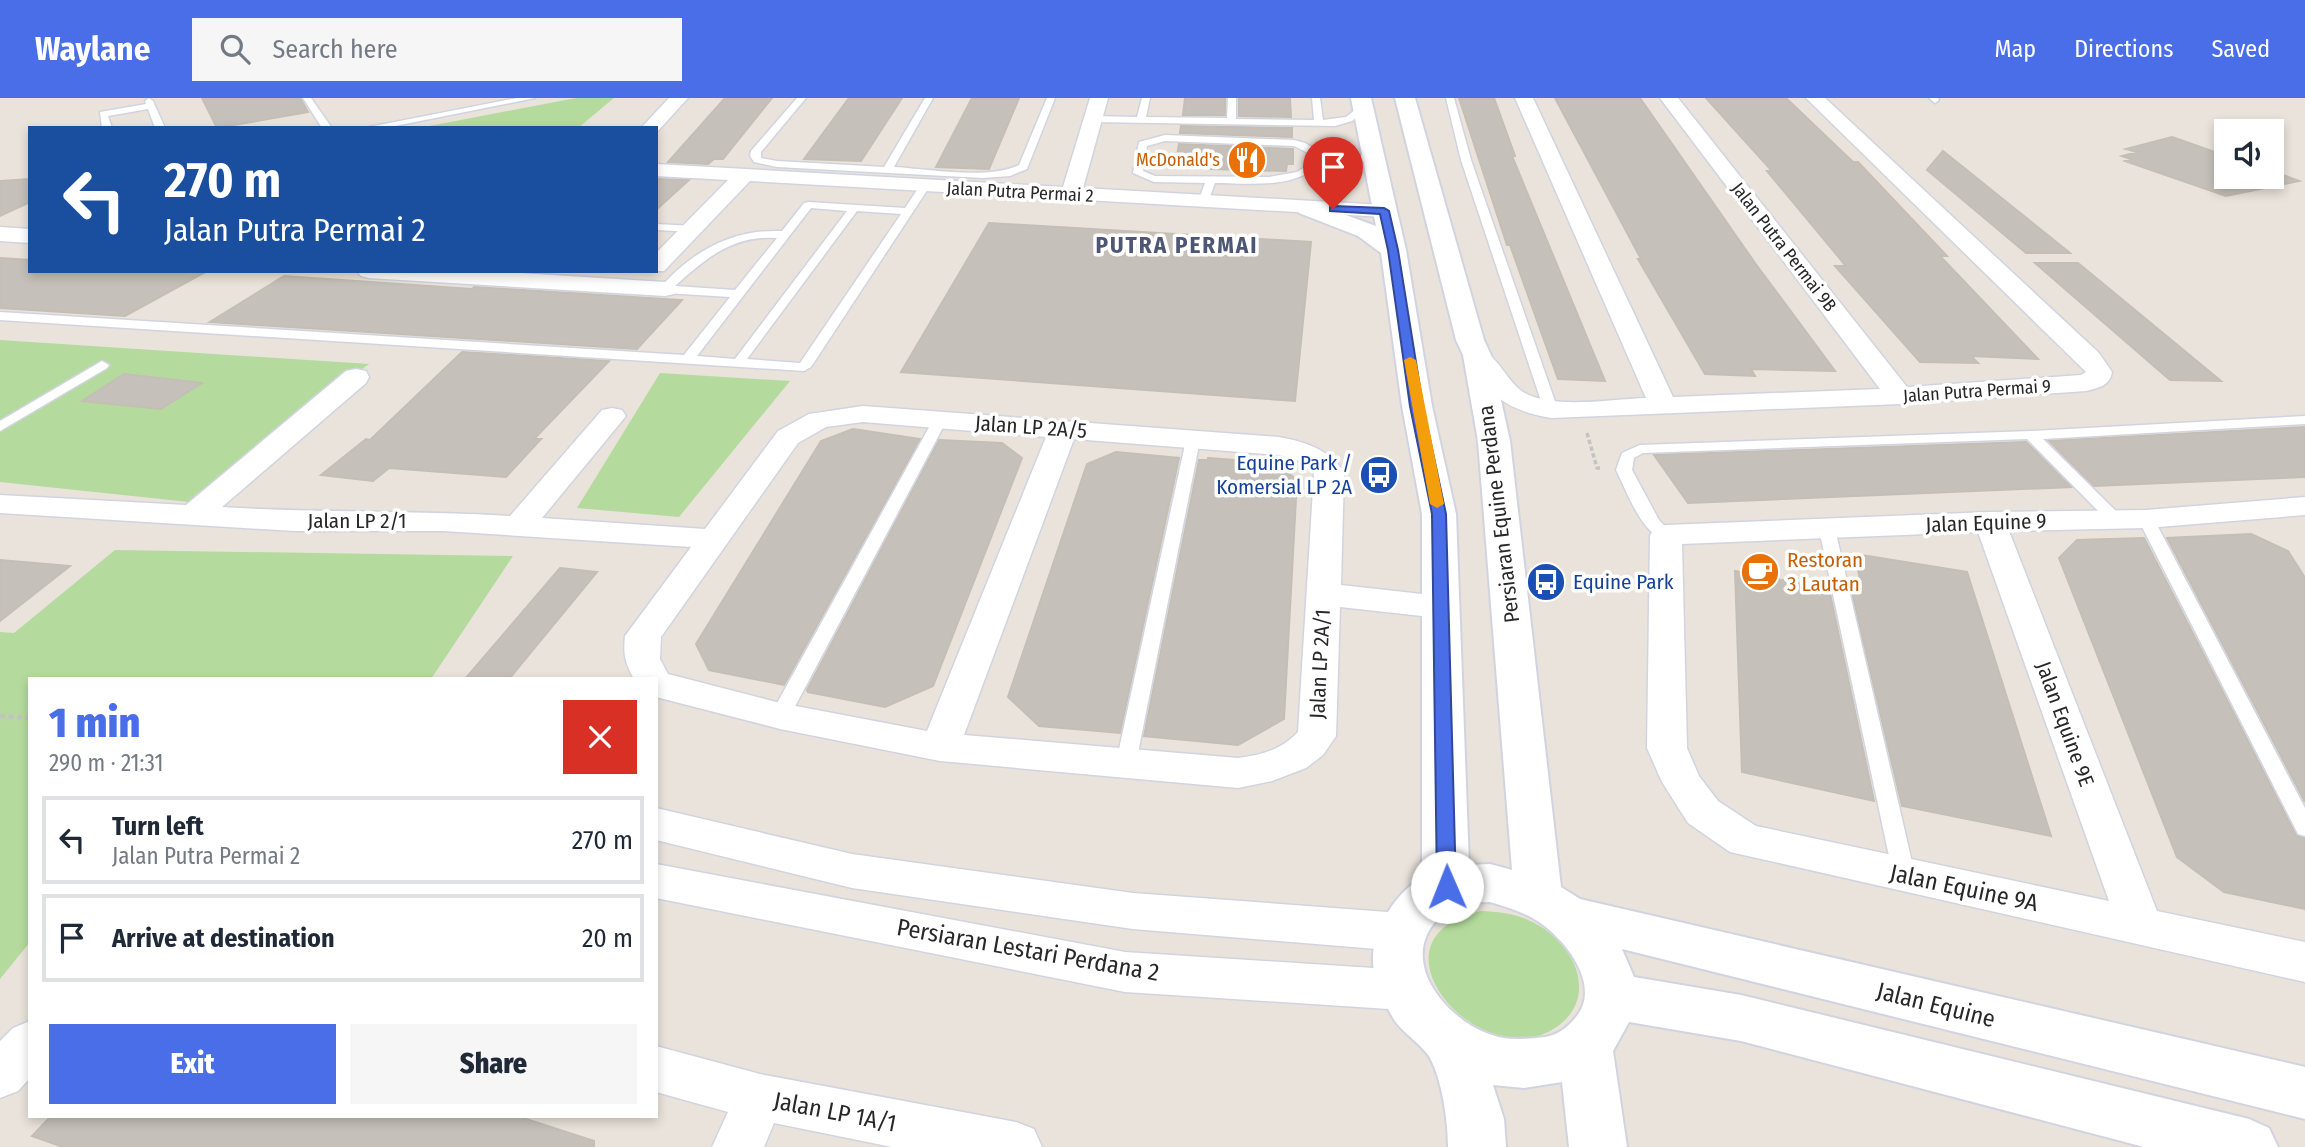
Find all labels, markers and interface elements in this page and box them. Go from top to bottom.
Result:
search box [192,18,682,81]
text: Waylane [35,29,150,69]
icon: search [216,30,254,68]
text: Search here [272,34,398,65]
text: Map [1995,35,2036,63]
text: Directions [2074,35,2173,63]
text: Saved [2211,35,2270,63]
map controls [2214,119,2284,189]
button: sound [2214,119,2284,189]
pin [1303,137,1363,209]
restaurant icon: McDonald's [1226,139,1268,181]
icon: arrive [1314,148,1352,186]
place label: McDonald's [1136,149,1220,171]
text: 270 m [164,151,281,210]
icon: left [49,154,140,245]
street label: Jalan Putra Permai 2 [946,177,1094,207]
street label: Jalan Putra Permai 9B [1727,178,1841,316]
text: Jalan Putra Permai 2 [164,211,426,249]
district label: PUTRA PERMAI [1095,231,1259,259]
street label: Jalan Putra Permai 9 [1902,375,2052,407]
street label: Persiaran Equine Perdana [1473,404,1525,624]
street label: Jalan LP 2A/5 [974,410,1088,444]
place label: Equine Park / Komersial LP 2A [1216,450,1352,500]
bus stop icon: Equine Park / Komersial LP 2A [1358,454,1400,496]
street label: Jalan LP 2/1 [308,508,406,534]
street label: Jalan Equine 9 [1925,508,2047,538]
place label: Restoran 3 Lautan [1787,547,1863,597]
cafe icon: Restoran 3 Lautan [1739,551,1781,593]
bus stop icon: Equine Park [1525,561,1567,603]
place label: Equine Park [1573,569,1674,595]
street label: Jalan LP 2A/1 [1304,608,1336,720]
street label: Jalan Equine 9E [2030,658,2100,790]
text: 1 min [49,698,140,748]
button: close [563,700,637,774]
text: 290 m · 21:31 [49,749,163,777]
text: Turn left [112,811,204,842]
icon: left [53,821,91,859]
text: 270 m [572,825,633,856]
text: Jalan Putra Permai 2 [112,842,300,870]
position arrow [1410,850,1484,924]
street label: Jalan Equine 9A [1887,859,2041,917]
street label: Persiaran Lestari Perdana 2 [895,913,1161,987]
icon: arrive [53,919,91,957]
text: Arrive at destination [112,923,335,954]
text: 20 m [582,923,633,954]
street label: Jalan Equine [1874,977,1998,1033]
button: Exit [49,1024,336,1104]
button: Share [350,1024,637,1104]
street label: Jalan LP 1A/1 [771,1086,899,1138]

